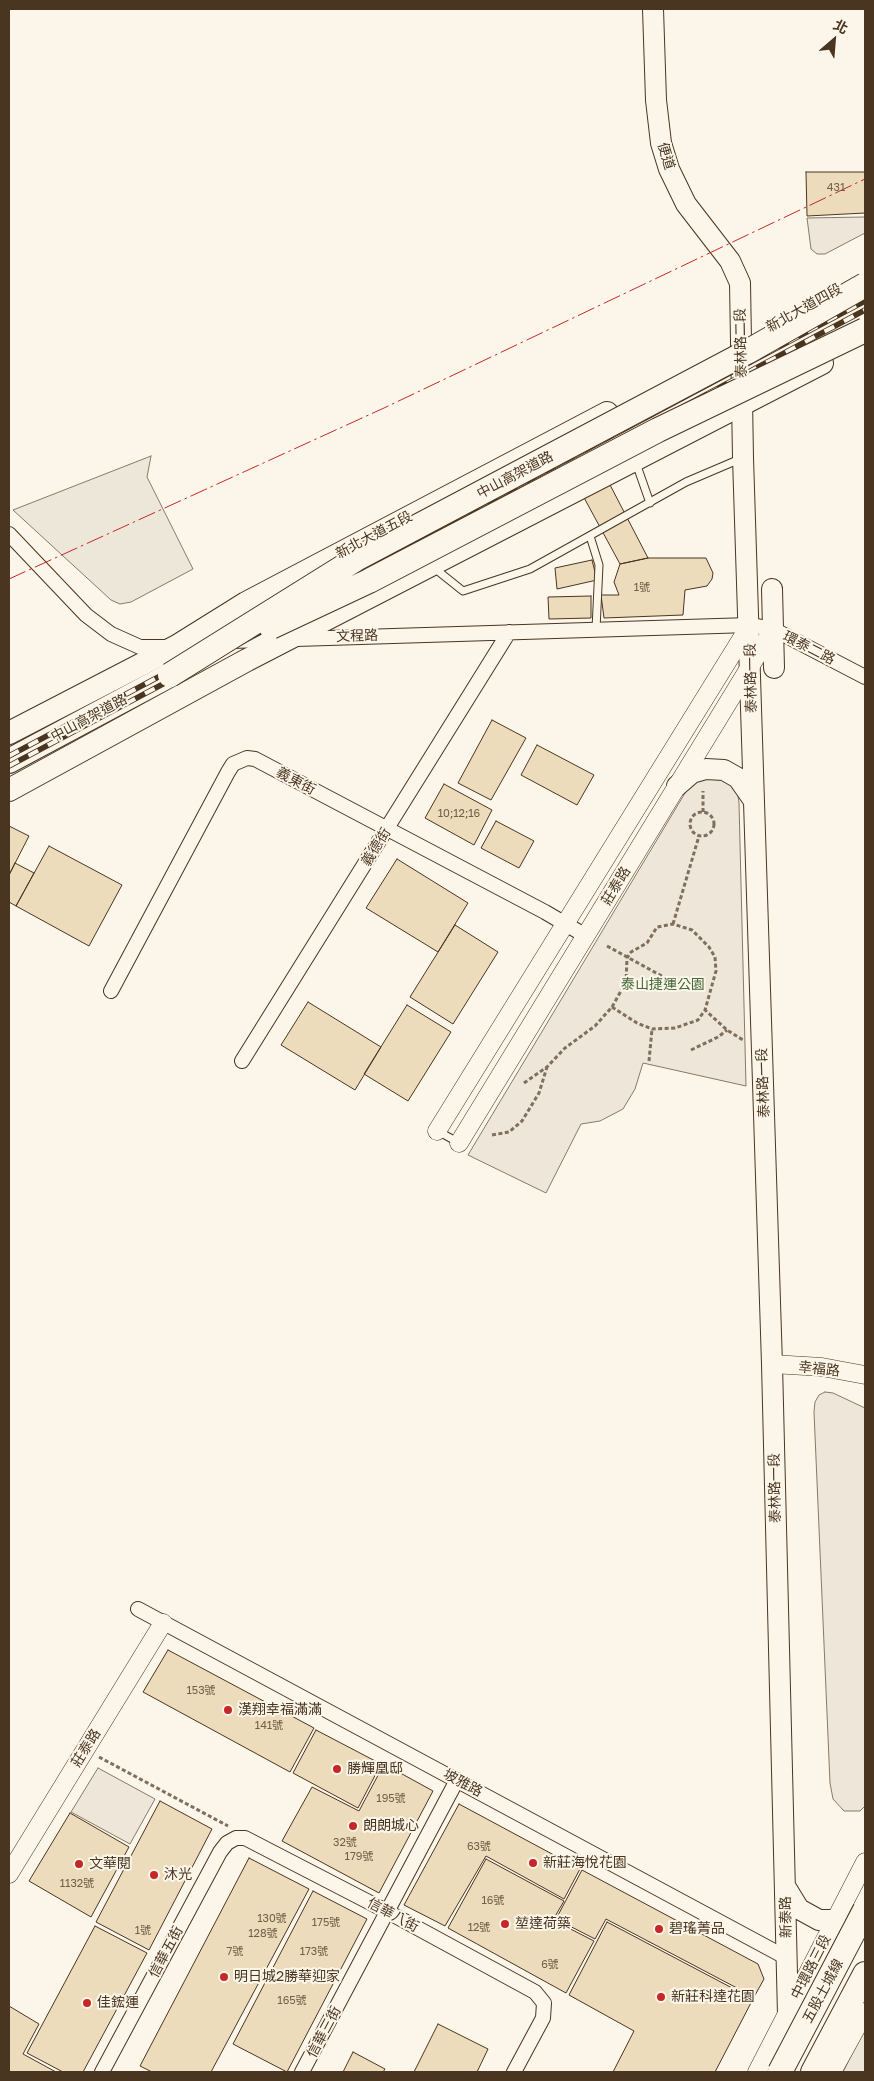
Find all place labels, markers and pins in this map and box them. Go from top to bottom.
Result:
place label: 漢翔幸福滿滿 [238,1702,322,1718]
marker: 漢翔幸福滿滿 [222,1704,234,1716]
place label: 勝輝凰邸 [347,1761,403,1777]
marker: 勝輝凰邸 [331,1763,343,1775]
place label: 朗朗城心 [363,1818,419,1834]
marker: 朗朗城心 [347,1820,359,1832]
place label: 新莊海悅花園 [543,1855,627,1871]
place label: 文華閱 [89,1856,131,1872]
marker: 新莊海悅花園 [527,1857,539,1869]
marker: 文華閱 [73,1858,85,1870]
place label: 沐光 [164,1867,192,1883]
marker: 沐光 [148,1869,160,1881]
place label: 堃達荷築 [515,1916,571,1932]
marker: 堃達荷築 [499,1918,511,1930]
place label: 碧瑤菁品 [669,1921,725,1937]
marker: 碧瑤菁品 [653,1923,665,1935]
place label: 明日城2勝華迎家 [234,1969,340,1985]
marker: 明日城2勝華迎家 [218,1971,230,1983]
place label: 新莊科達花園 [671,1989,755,2005]
marker: 新莊科達花園 [655,1991,667,2003]
place label: 佳鋐運 [97,1995,139,2011]
marker: 佳鋐運 [81,1997,93,2009]

